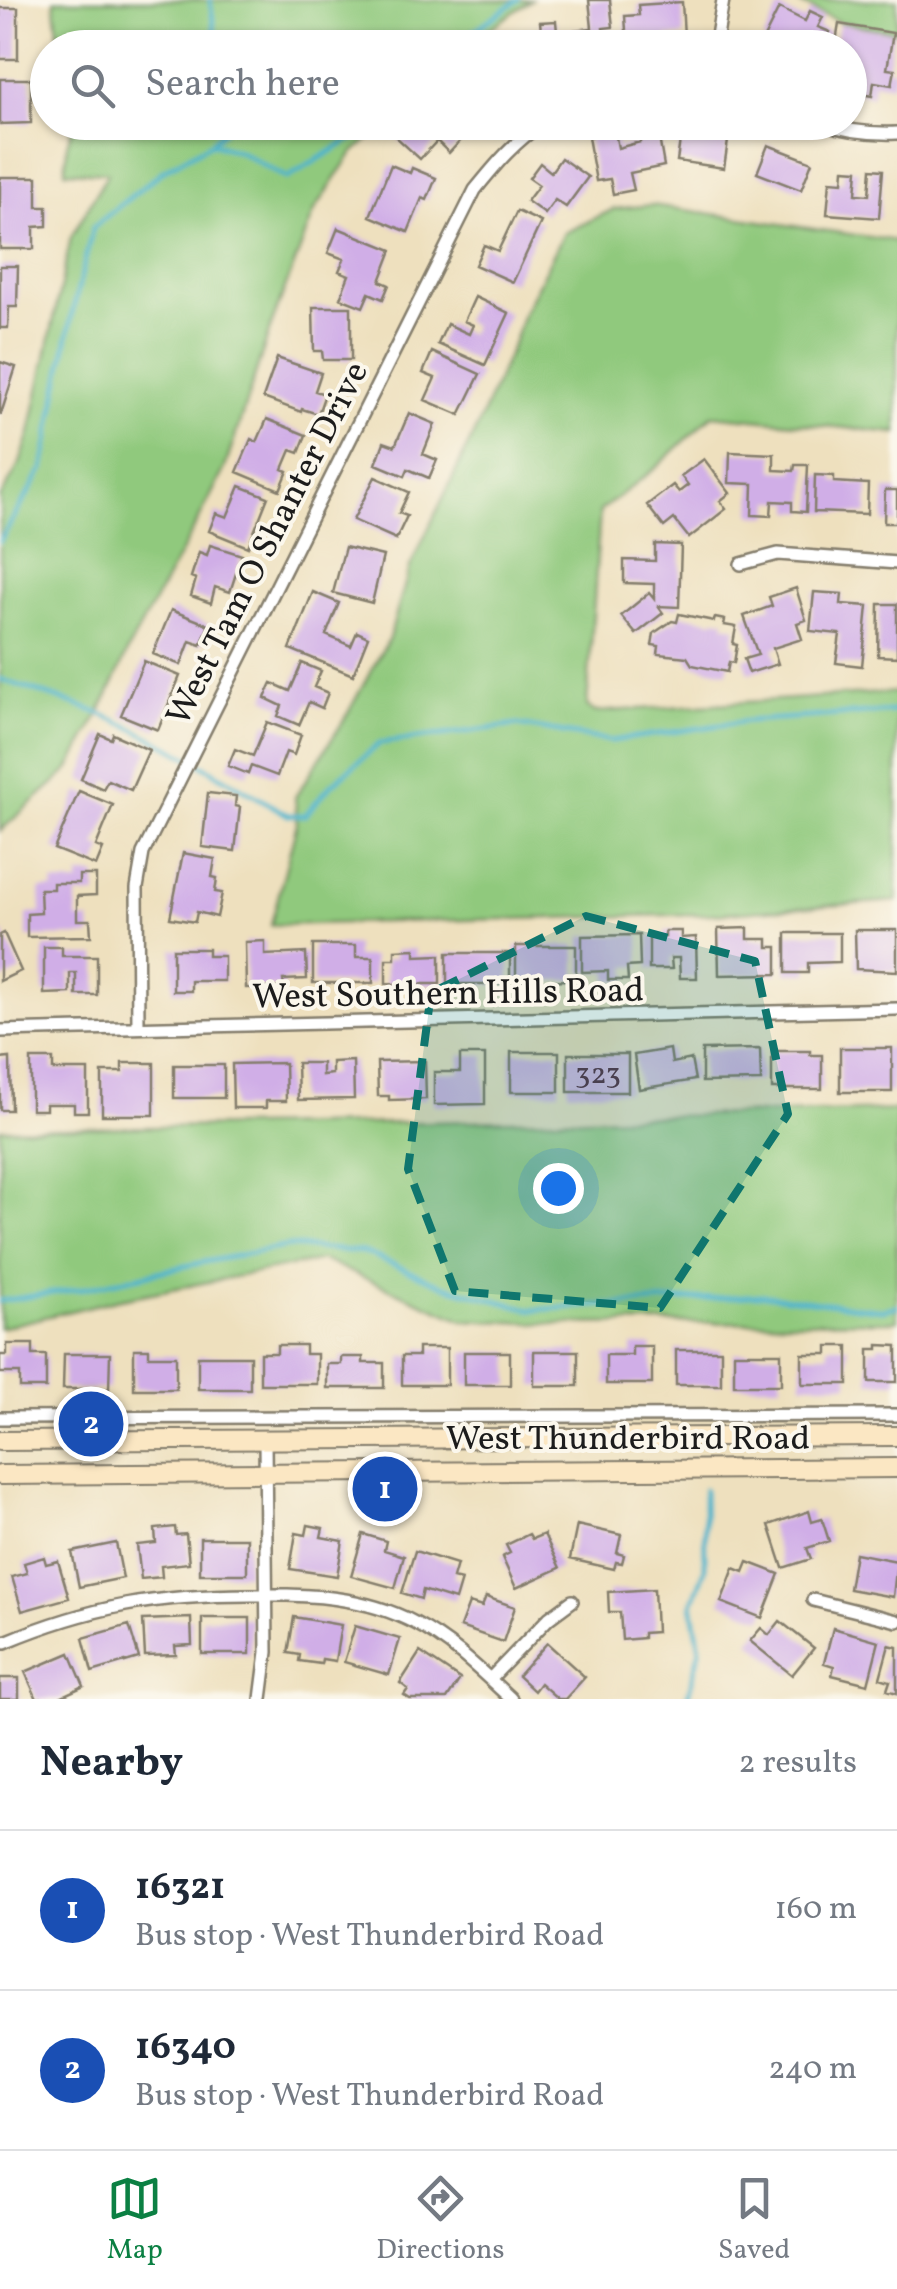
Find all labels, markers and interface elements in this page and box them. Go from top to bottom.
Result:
search box [30,30,867,140]
icon: search [65,58,120,113]
text: Search here [145,59,340,112]
street label: West Tam O Shanter Drive [156,354,381,735]
street label: West Southern Hills Road [252,968,644,1022]
house number: 323 [575,1054,621,1096]
your location [533,1163,584,1214]
pin: 2 [58,1386,124,1462]
street label: West Thunderbird Road [446,1416,810,1464]
pin: 1 [352,1452,418,1526]
text: Nearby [40,1735,183,1794]
text: 2 results [739,1742,857,1786]
text: 16321 [135,1862,225,1915]
text: 1 [66,1888,79,1932]
text: 160 m [774,1888,857,1932]
text: Bus stop · West Thunderbird Road [135,1915,604,1959]
text: 16340 [135,2022,236,2075]
text: 2 [64,2048,81,2092]
text: 240 m [768,2048,857,2092]
text: Bus stop · West Thunderbird Road [135,2075,604,2119]
tab: Map [107,2171,163,2270]
tab: Directions [376,2171,505,2270]
tab: Saved [718,2171,790,2270]

